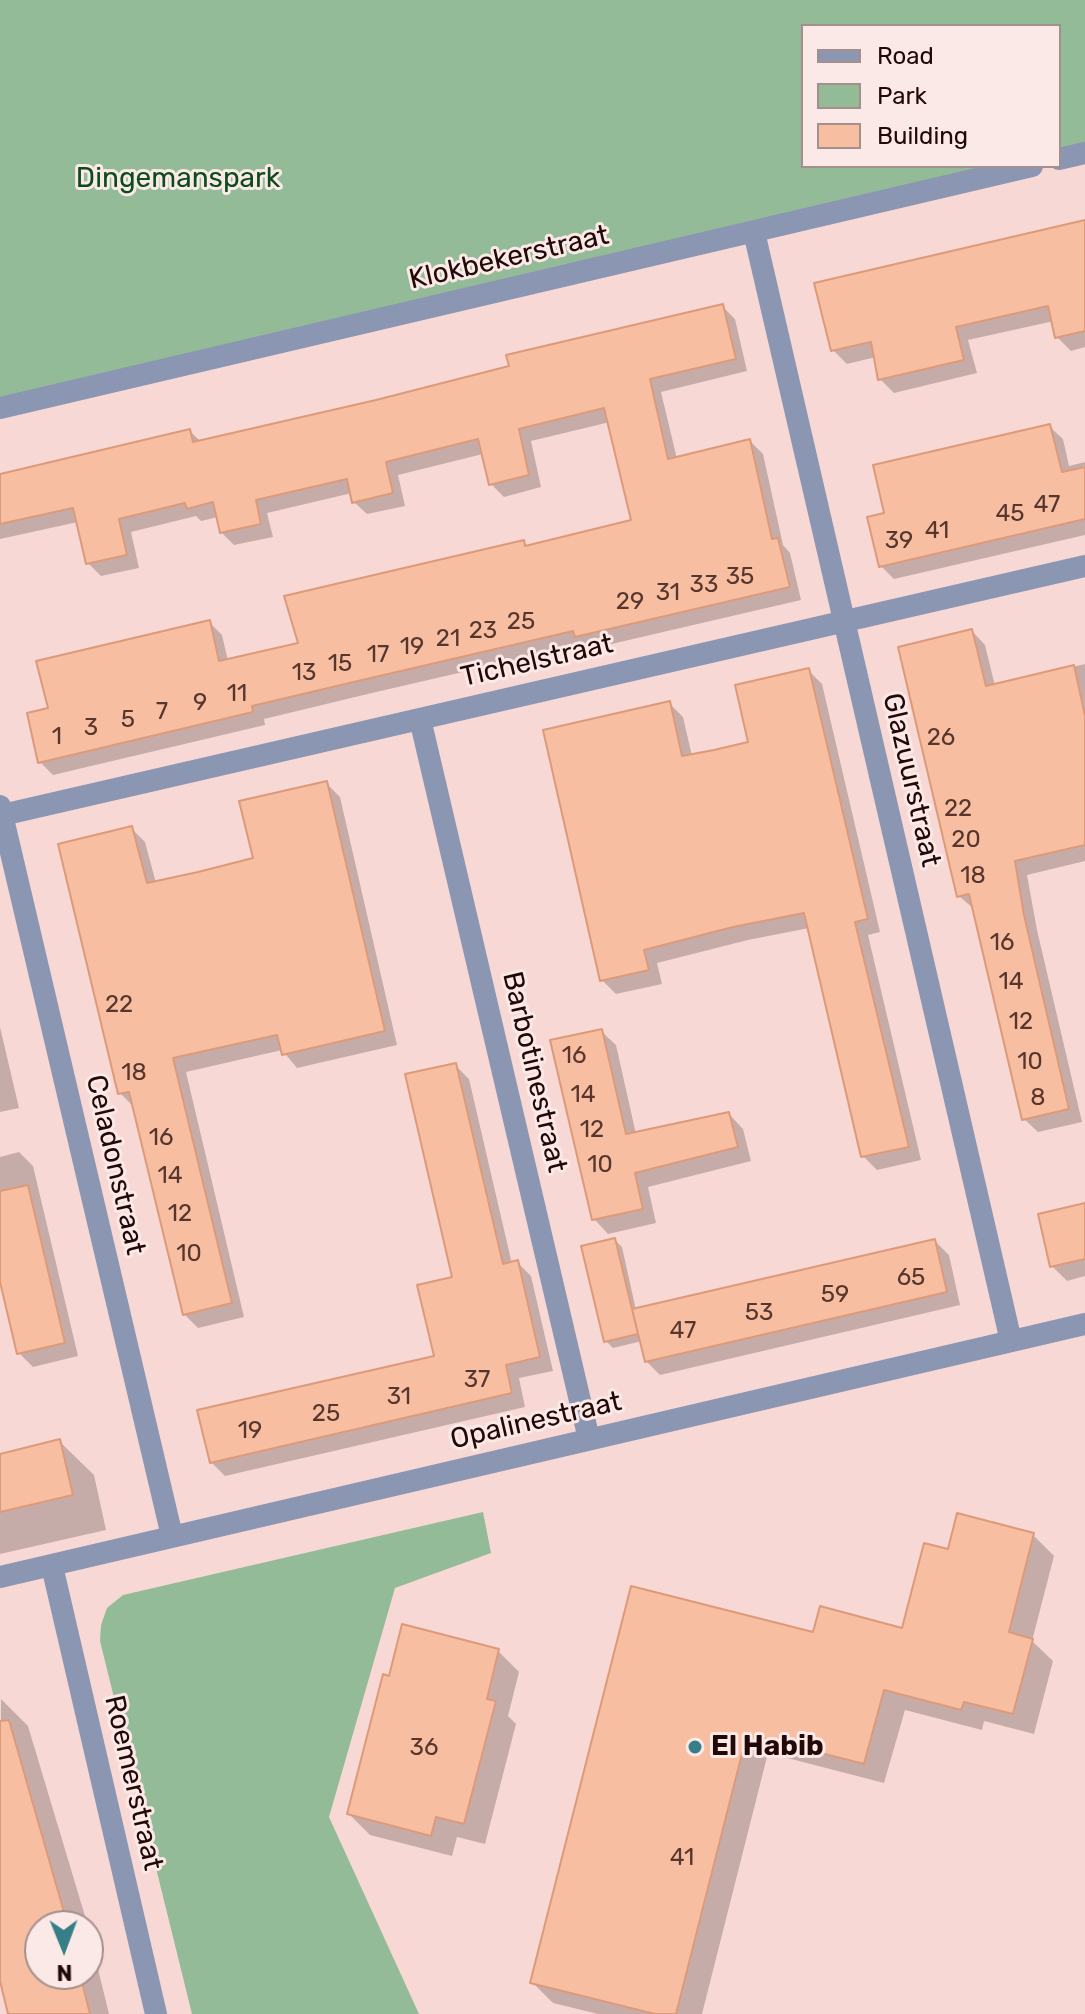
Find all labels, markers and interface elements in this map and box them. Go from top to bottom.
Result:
legend [801,24,1061,168]
text: Road [877,42,934,70]
text: Park [877,82,927,110]
text: Building [877,122,968,150]
park label: Dingemanspark [76,162,280,196]
street label: Klokbekerstraat [406,219,612,297]
house number: 47 [1034,491,1060,519]
house number: 45 [995,500,1025,528]
house number: 41 [925,517,949,545]
house number: 39 [885,527,913,555]
house number: 35 [726,563,754,591]
house number: 33 [690,571,718,599]
house number: 31 [656,579,680,607]
house number: 29 [616,588,644,616]
house number: 25 [507,608,535,636]
house number: 23 [469,617,497,645]
house number: 21 [436,625,460,653]
street label: Tichelstraat [458,627,616,695]
house number: 19 [400,633,424,661]
house number: 17 [367,641,389,669]
house number: 15 [328,650,352,678]
house number: 13 [292,659,316,687]
house number: 11 [227,680,247,708]
house number: 9 [193,689,207,717]
street label: Glazuurstraat [875,690,947,870]
house number: 7 [156,698,168,726]
house number: 5 [121,706,135,734]
house number: 3 [84,714,98,742]
house number: 1 [52,723,62,751]
house number: 26 [927,724,955,752]
house number: 22 [944,795,972,823]
house number: 20 [951,826,981,854]
house number: 18 [960,862,986,890]
house number: 16 [990,929,1014,957]
street label: Barbotinestraat [495,968,573,1176]
house number: 14 [998,968,1024,996]
house number: 22 [105,991,133,1019]
house number: 12 [1009,1008,1033,1036]
house number: 16 [562,1042,586,1070]
house number: 10 [1017,1048,1043,1076]
house number: 18 [121,1059,147,1087]
street label: Celadonstraat [78,1072,152,1258]
house number: 14 [570,1081,596,1109]
house number: 8 [1030,1084,1046,1112]
house number: 12 [580,1116,604,1144]
house number: 16 [149,1124,173,1152]
house number: 10 [587,1151,613,1179]
house number: 14 [157,1162,183,1190]
house number: 12 [168,1200,192,1228]
house number: 10 [176,1240,202,1268]
house number: 65 [897,1264,925,1292]
house number: 59 [821,1281,849,1309]
house number: 53 [745,1299,773,1327]
house number: 47 [670,1317,696,1345]
house number: 37 [464,1366,490,1394]
house number: 31 [387,1383,411,1411]
street label: Opalinestraat [447,1385,625,1457]
house number: 25 [312,1400,340,1428]
house number: 19 [238,1417,262,1445]
street label: Roemerstraat [97,1692,169,1874]
place label: El Habib [711,1730,824,1764]
house number: 36 [410,1734,438,1762]
marker: El Habib [686,1738,704,1756]
house number: 41 [670,1844,694,1872]
north arrow [24,1910,104,1990]
text: N [56,1959,73,1986]

